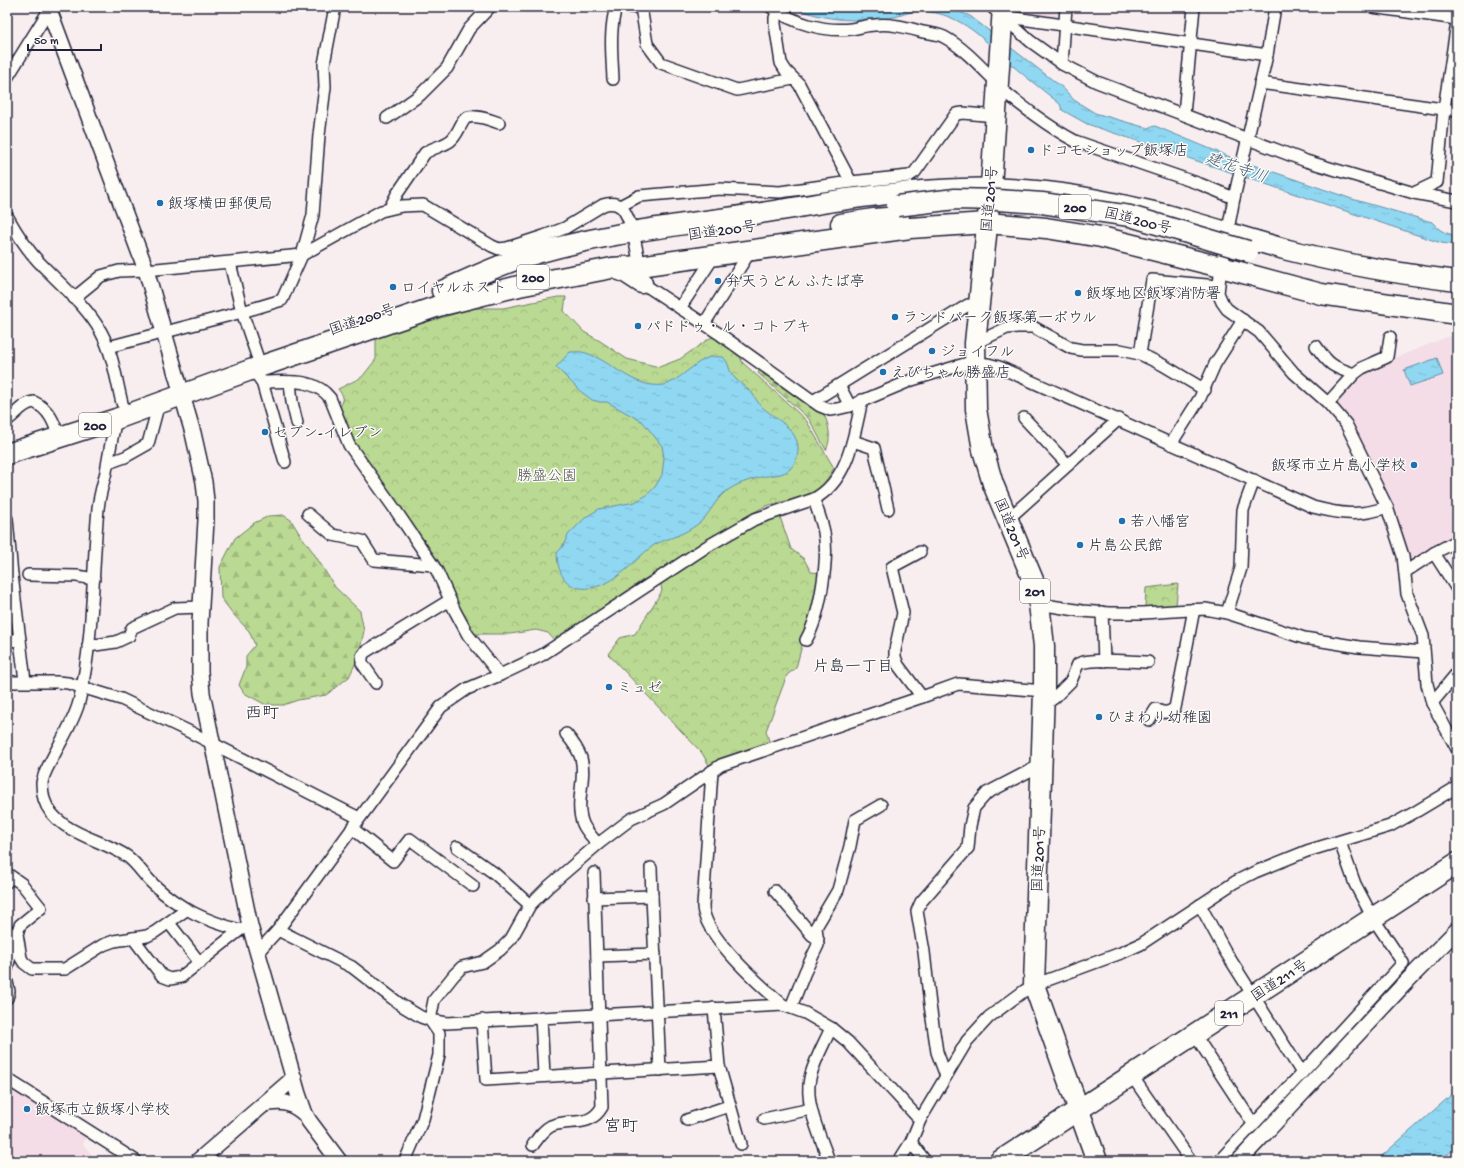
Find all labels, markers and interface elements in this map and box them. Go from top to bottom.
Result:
scale bar [28,26,101,52]
text: 50 m [34,35,59,49]
place label: ドコモショップ飯塚店 [1039,142,1188,161]
marker: ドコモショップ飯塚店 [1026,145,1036,155]
water label: 建花寺川 [1203,149,1270,189]
street label: 国道201号 [979,165,1003,233]
road number: 200 [1059,195,1091,219]
place label: 飯塚横田郵便局 [168,196,273,214]
marker: 飯塚横田郵便局 [155,198,165,208]
street label: 国道200号 [1102,205,1173,239]
street label: 国道200号 [687,218,758,246]
road number: 200 [517,265,549,289]
place label: 弁天うどん ふたば亭 [726,273,865,292]
marker: 弁天うどん ふたば亭 [713,276,723,286]
place label: ロイヤルホスト [401,280,507,298]
marker: ロイヤルホスト [388,282,398,292]
place label: 飯塚地区飯塚消防署 [1086,286,1221,304]
marker: 飯塚地区飯塚消防署 [1073,288,1083,298]
street label: 国道200号 [327,301,398,341]
place label: ランドパーク飯塚第一ボウル [903,309,1097,328]
marker: ランドパーク飯塚第一ボウル [890,312,900,322]
place label: パドドゥ・ル・コトブキ [646,319,811,337]
marker: パドドゥ・ル・コトブキ [633,321,643,331]
place label: ジョイフル [940,344,1014,362]
marker: ジョイフル [927,346,937,356]
place label: えびちゃん勝盛店 [891,364,1011,383]
marker: えびちゃん勝盛店 [878,367,888,377]
road number: 200 [79,413,111,437]
place label: セブン-イレブン [273,425,383,443]
marker: セブン-イレブン [260,427,270,437]
place label: 飯塚市立片島小学校 [1271,457,1406,476]
marker: 飯塚市立片島小学校 [1409,460,1419,470]
park label: 勝盛公園 [517,467,577,486]
street label: 国道201号 [989,495,1032,564]
place label: 若八幡宮 [1130,513,1190,532]
marker: 若八幡宮 [1117,516,1127,526]
place label: 片島公民館 [1088,537,1163,556]
marker: 片島公民館 [1075,540,1085,550]
road number: 201 [1020,579,1050,603]
district label: 片島一丁目 [813,658,893,678]
place label: ミュゼ [617,680,662,698]
marker: ミュゼ [604,682,614,692]
district label: 西町 [245,705,279,725]
place label: ひまわり幼稚園 [1107,710,1212,728]
marker: ひまわり幼稚園 [1094,712,1104,722]
street label: 国道201号 [1030,825,1050,893]
street label: 国道211号 [1248,957,1312,1007]
road number: 211 [1215,1001,1243,1025]
place label: 飯塚市立飯塚小学校 [35,1102,170,1120]
marker: 飯塚市立飯塚小学校 [22,1104,32,1114]
district label: 宮町 [604,1117,638,1138]

